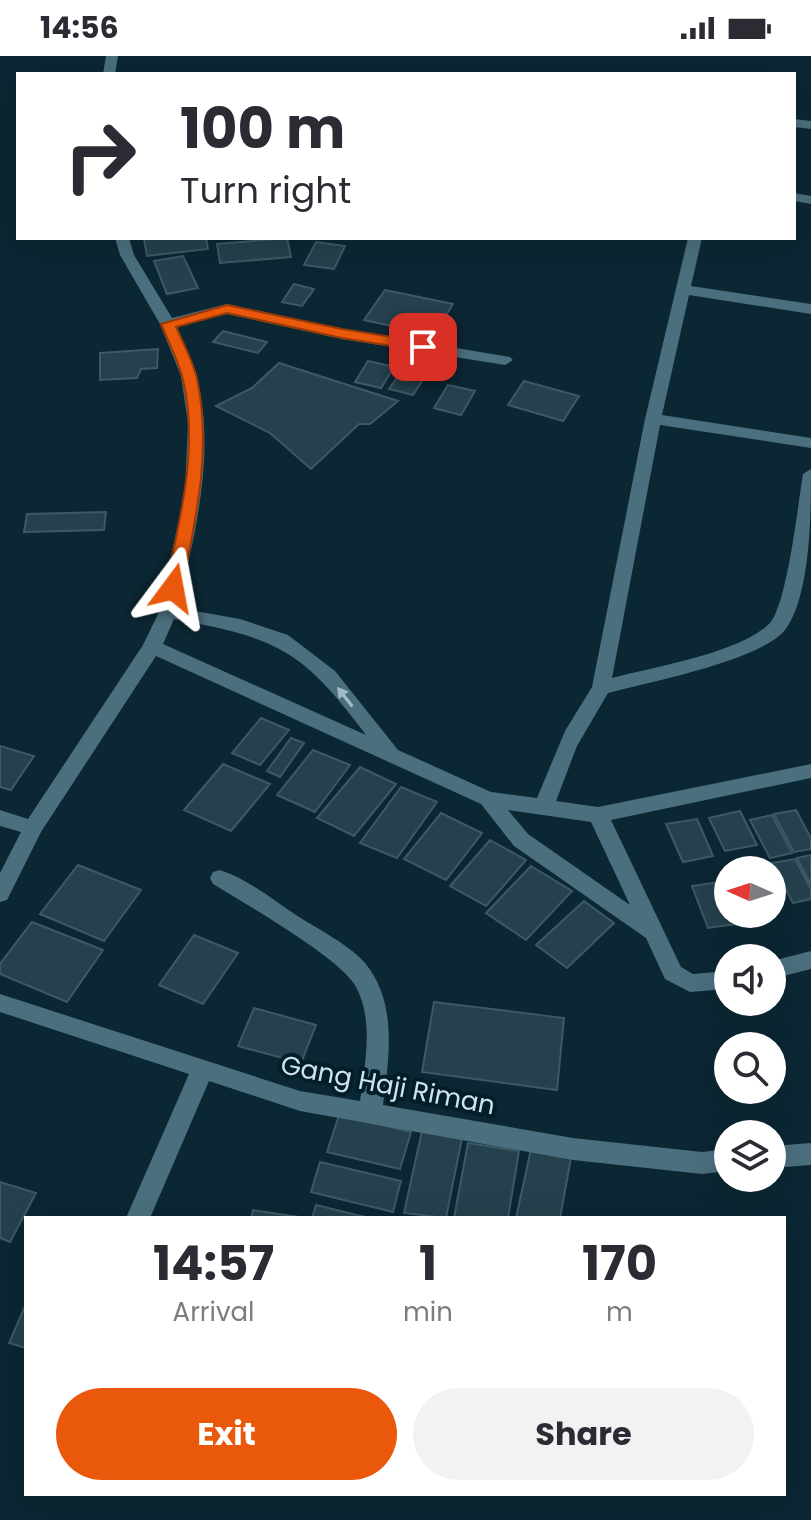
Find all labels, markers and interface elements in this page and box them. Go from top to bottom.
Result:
text: 14:56 [40,6,119,49]
text: 100 m [180,89,345,168]
icon: right [48,104,152,208]
text: Turn right [180,165,351,216]
pin [389,313,457,381]
icon: arrive [401,325,445,369]
position arrow [131,546,215,630]
one-way arrow [338,687,354,707]
north arrow [714,856,786,928]
map controls [714,856,786,1192]
button: sound [714,944,786,1016]
button: search [714,1032,786,1104]
street label: Gang Haji Riman [278,1047,498,1123]
button: layers [714,1120,786,1192]
text: 14:57 [153,1230,274,1297]
text: 1 [419,1230,437,1297]
text: 170 [582,1230,657,1297]
text: Arrival [173,1294,254,1330]
text: min [403,1294,453,1330]
text: m [606,1294,633,1330]
button: Exit [56,1388,397,1480]
button: Share [413,1388,754,1480]

